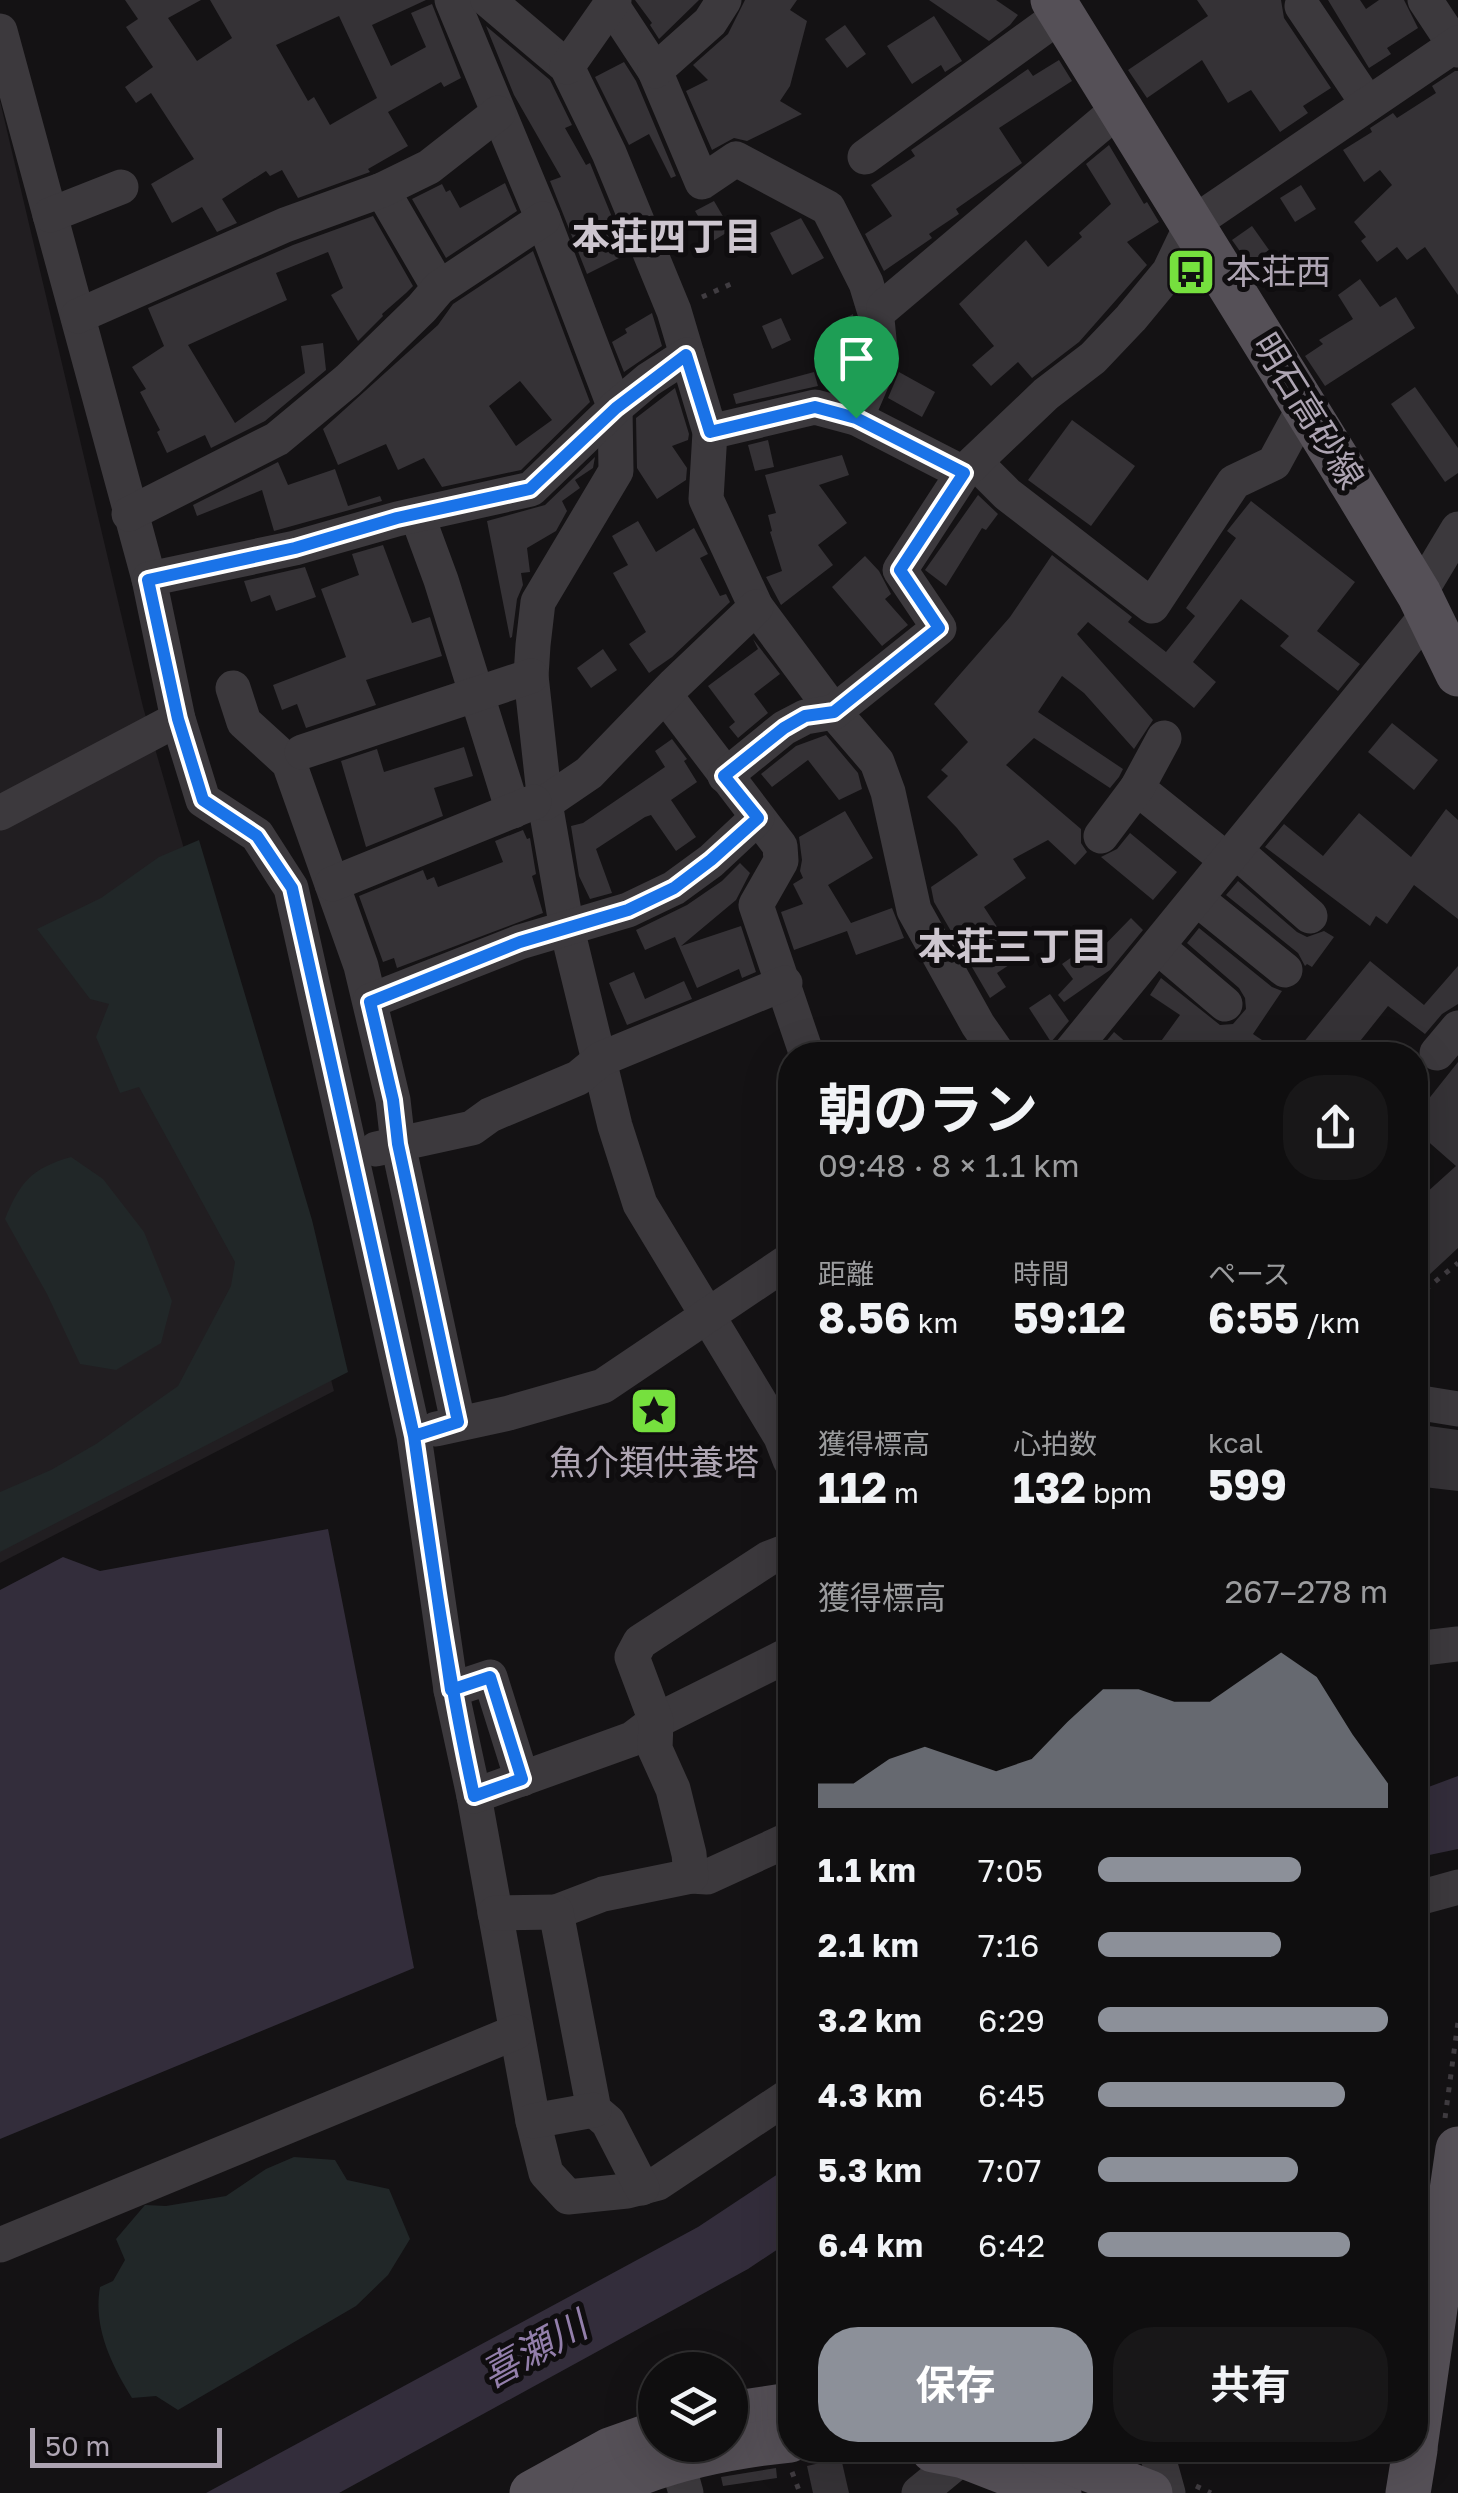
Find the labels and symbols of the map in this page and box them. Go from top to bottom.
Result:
district label: 本荘四丁目 [572,213,762,258]
bus stop icon: 本荘西 [1165,246,1217,298]
place label: 本荘西 [1226,250,1331,292]
pin [814,316,899,419]
street label: 明石高砂線 [1245,325,1373,496]
district label: 本荘三丁目 [918,923,1108,968]
place icon: 魚介類供養塔 [628,1385,680,1437]
place label: 魚介類供養塔 [549,1441,759,1483]
water label: 喜瀬川 [473,2299,598,2396]
scale bar [30,2423,222,2468]

